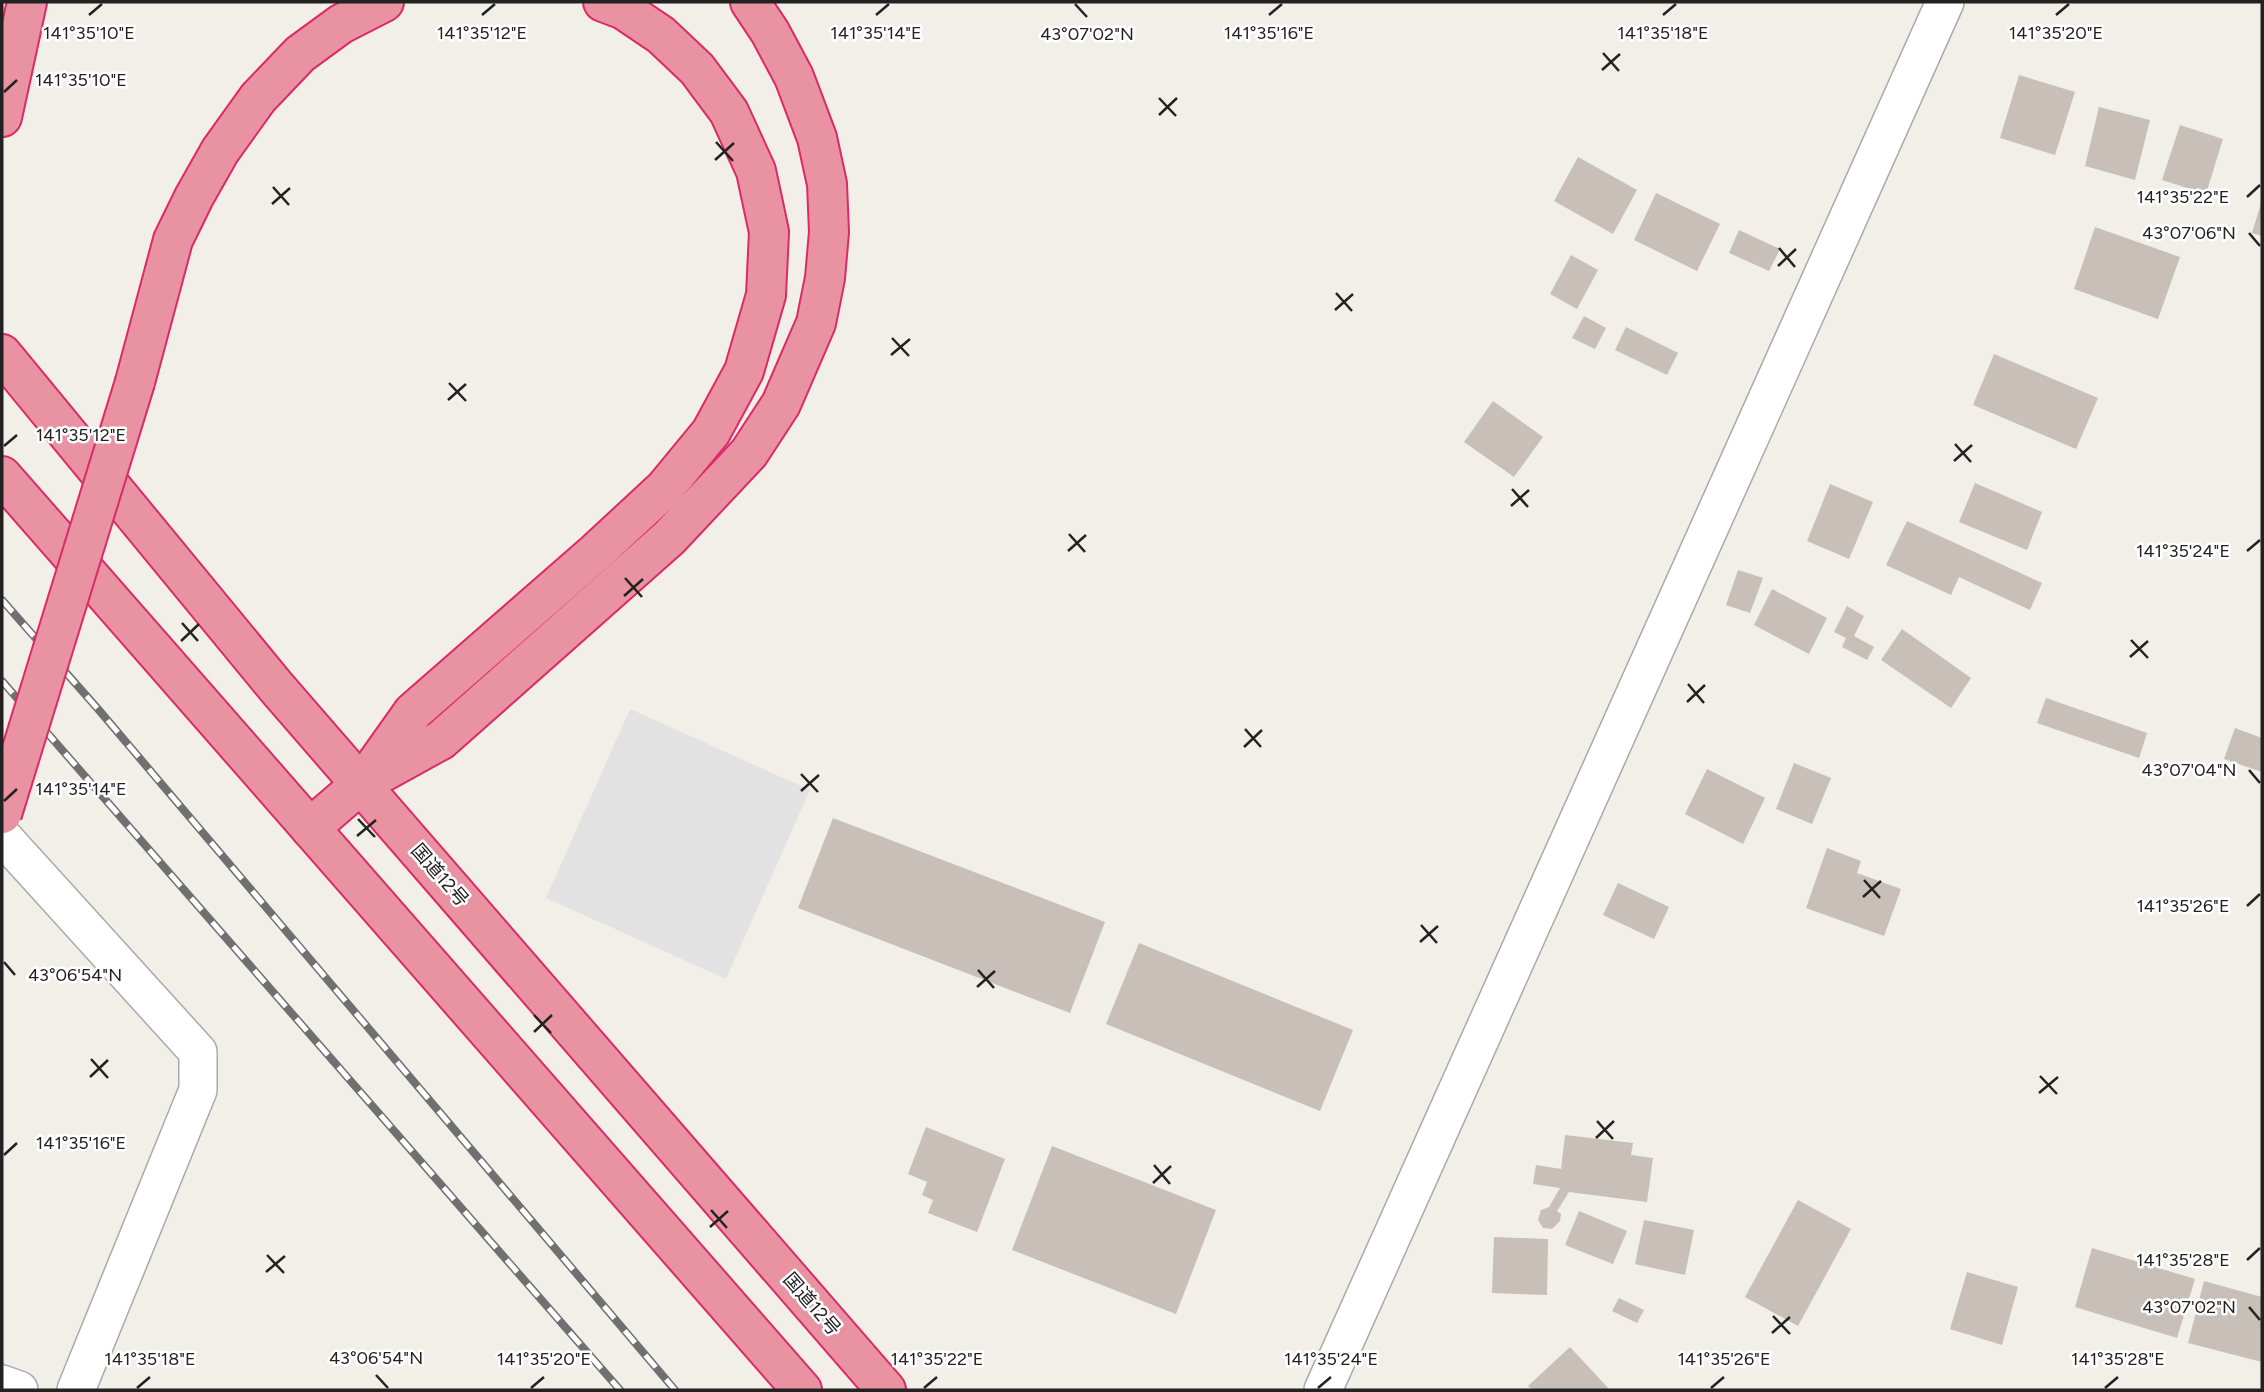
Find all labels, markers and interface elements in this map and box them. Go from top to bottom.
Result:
text: 141°35'10"E [43,22,135,44]
text: 141°35'12"E [437,22,527,44]
text: 141°35'14"E [830,22,922,44]
text: 141°35'16"E [1224,22,1314,44]
text: 141°35'18"E [1617,22,1709,44]
text: 141°35'20"E [2009,22,2103,44]
text: 43°07'02"N [1040,23,1134,45]
text: 141°35'10"E [35,69,127,91]
text: 141°35'22"E [2137,186,2229,208]
text: 43°07'06"N [2142,222,2236,244]
text: 141°35'12"E [36,424,126,446]
text: 141°35'24"E [2136,540,2230,562]
text: 43°07'04"N [2142,759,2236,781]
text: 141°35'14"E [35,778,127,800]
street label: 国道12号 [407,839,473,911]
text: 141°35'26"E [2136,895,2230,917]
text: 43°06'54"N [28,964,122,986]
text: 141°35'16"E [36,1132,126,1154]
text: 141°35'28"E [2136,1249,2230,1271]
street label: 国道12号 [779,1268,845,1340]
text: 43°07'02"N [2142,1296,2236,1318]
text: 43°06'54"N [329,1347,423,1369]
text: 141°35'18"E [104,1348,196,1370]
text: 141°35'20"E [497,1348,591,1370]
text: 141°35'22"E [891,1348,983,1370]
text: 141°35'24"E [1284,1348,1378,1370]
text: 141°35'26"E [1677,1348,1771,1370]
text: 141°35'28"E [2071,1348,2165,1370]

